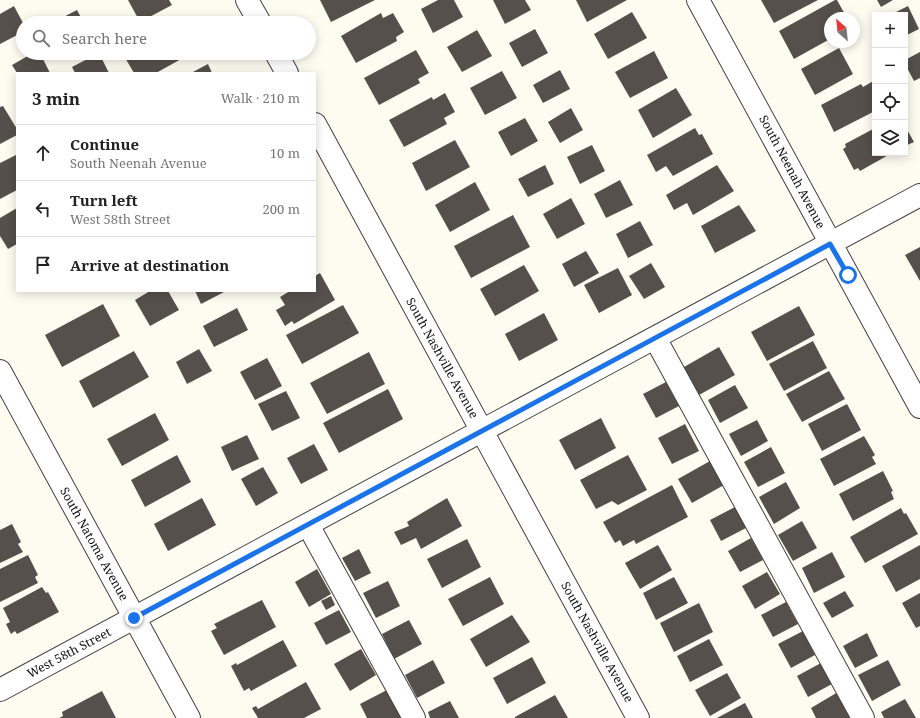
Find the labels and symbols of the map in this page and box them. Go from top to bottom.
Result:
north arrow [824,12,860,48]
street label: South Neenah Avenue [755,112,830,231]
route start [839,266,857,284]
street label: South Nashville Avenue [402,294,483,421]
street label: South Natoma Avenue [56,484,133,604]
street label: South Nashville Avenue [557,578,638,705]
route end [125,609,143,627]
street label: West 58th Street [24,623,114,682]

